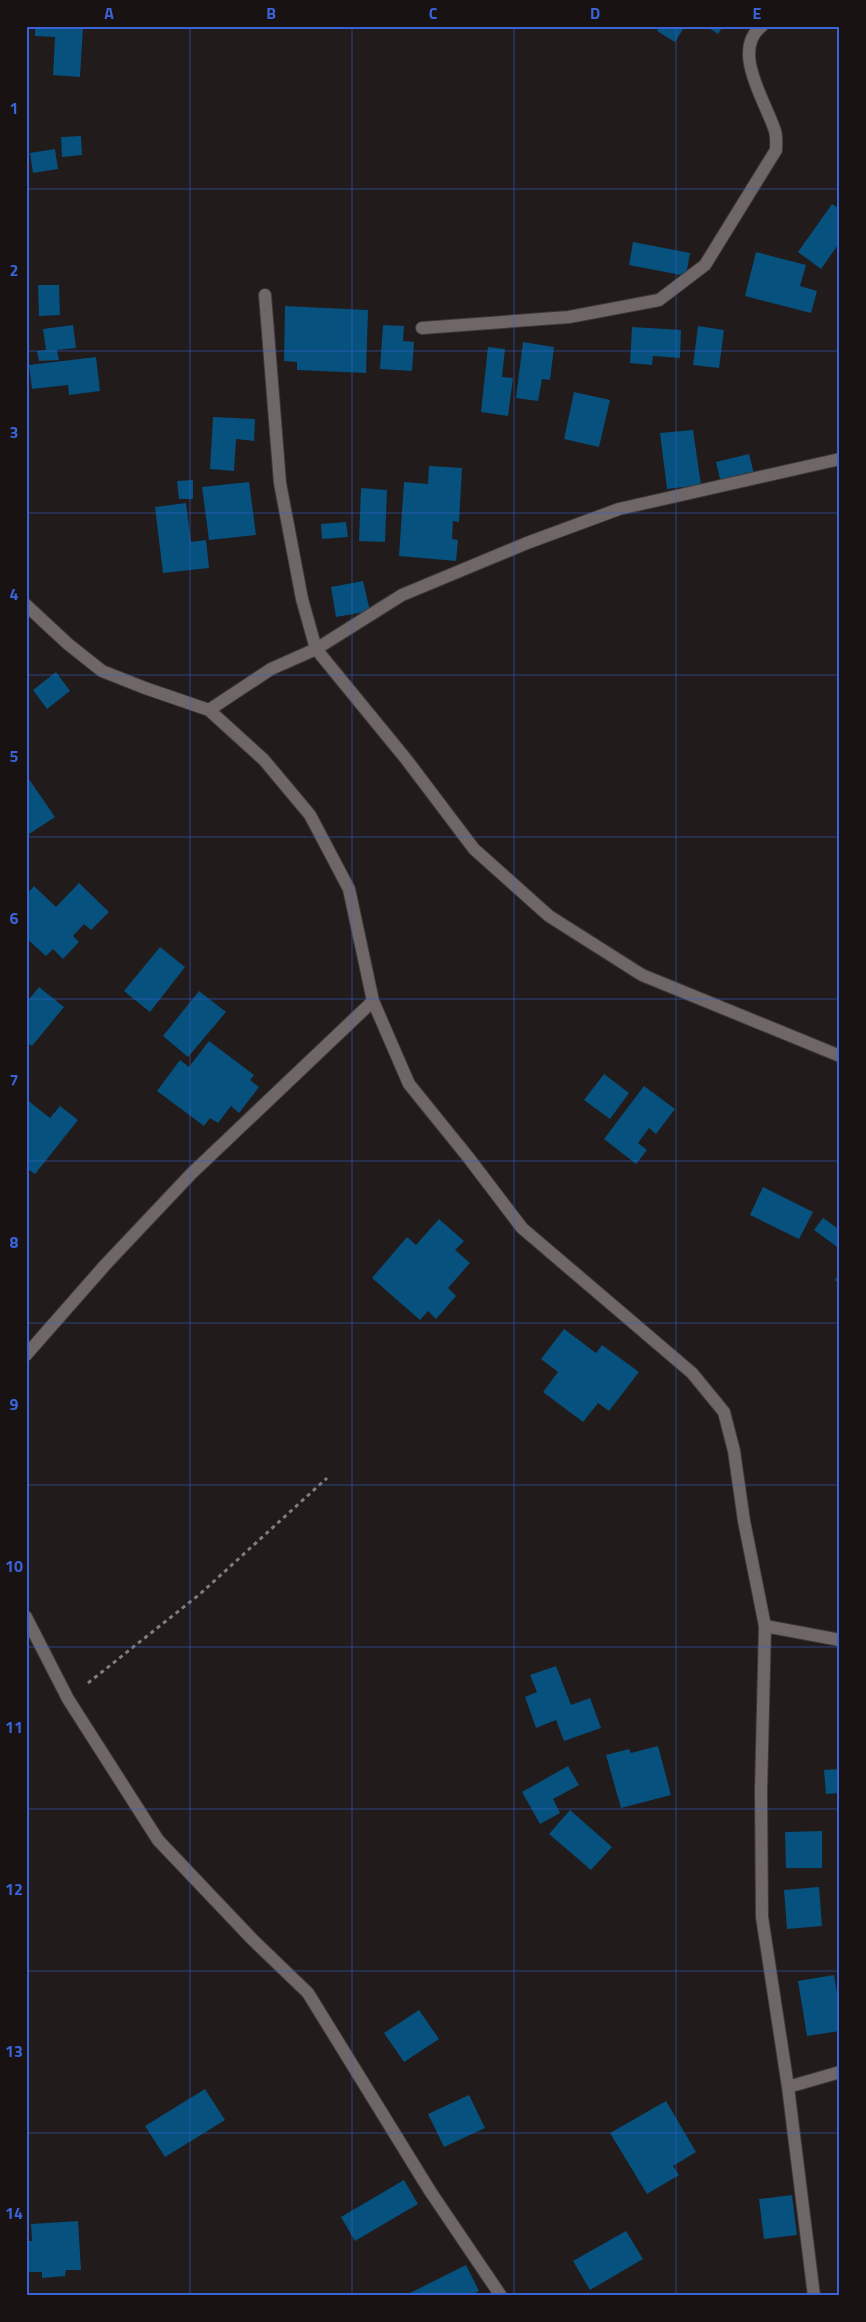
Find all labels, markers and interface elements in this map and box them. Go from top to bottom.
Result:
text: A [104,1,114,25]
text: B [266,1,276,25]
text: C [429,1,438,25]
text: D [590,1,600,25]
text: E [753,1,762,25]
text: 1 [10,96,18,120]
text: 2 [10,258,18,282]
text: 3 [10,420,18,444]
text: 4 [10,582,19,606]
text: 5 [10,744,19,768]
text: 6 [10,906,19,930]
text: 7 [10,1068,18,1092]
text: 8 [10,1230,19,1254]
text: 9 [10,1392,19,1416]
text: 10 [5,1554,23,1578]
text: 11 [5,1715,23,1739]
text: 12 [5,1877,23,1901]
text: 13 [5,2039,23,2063]
text: 14 [5,2201,23,2225]

